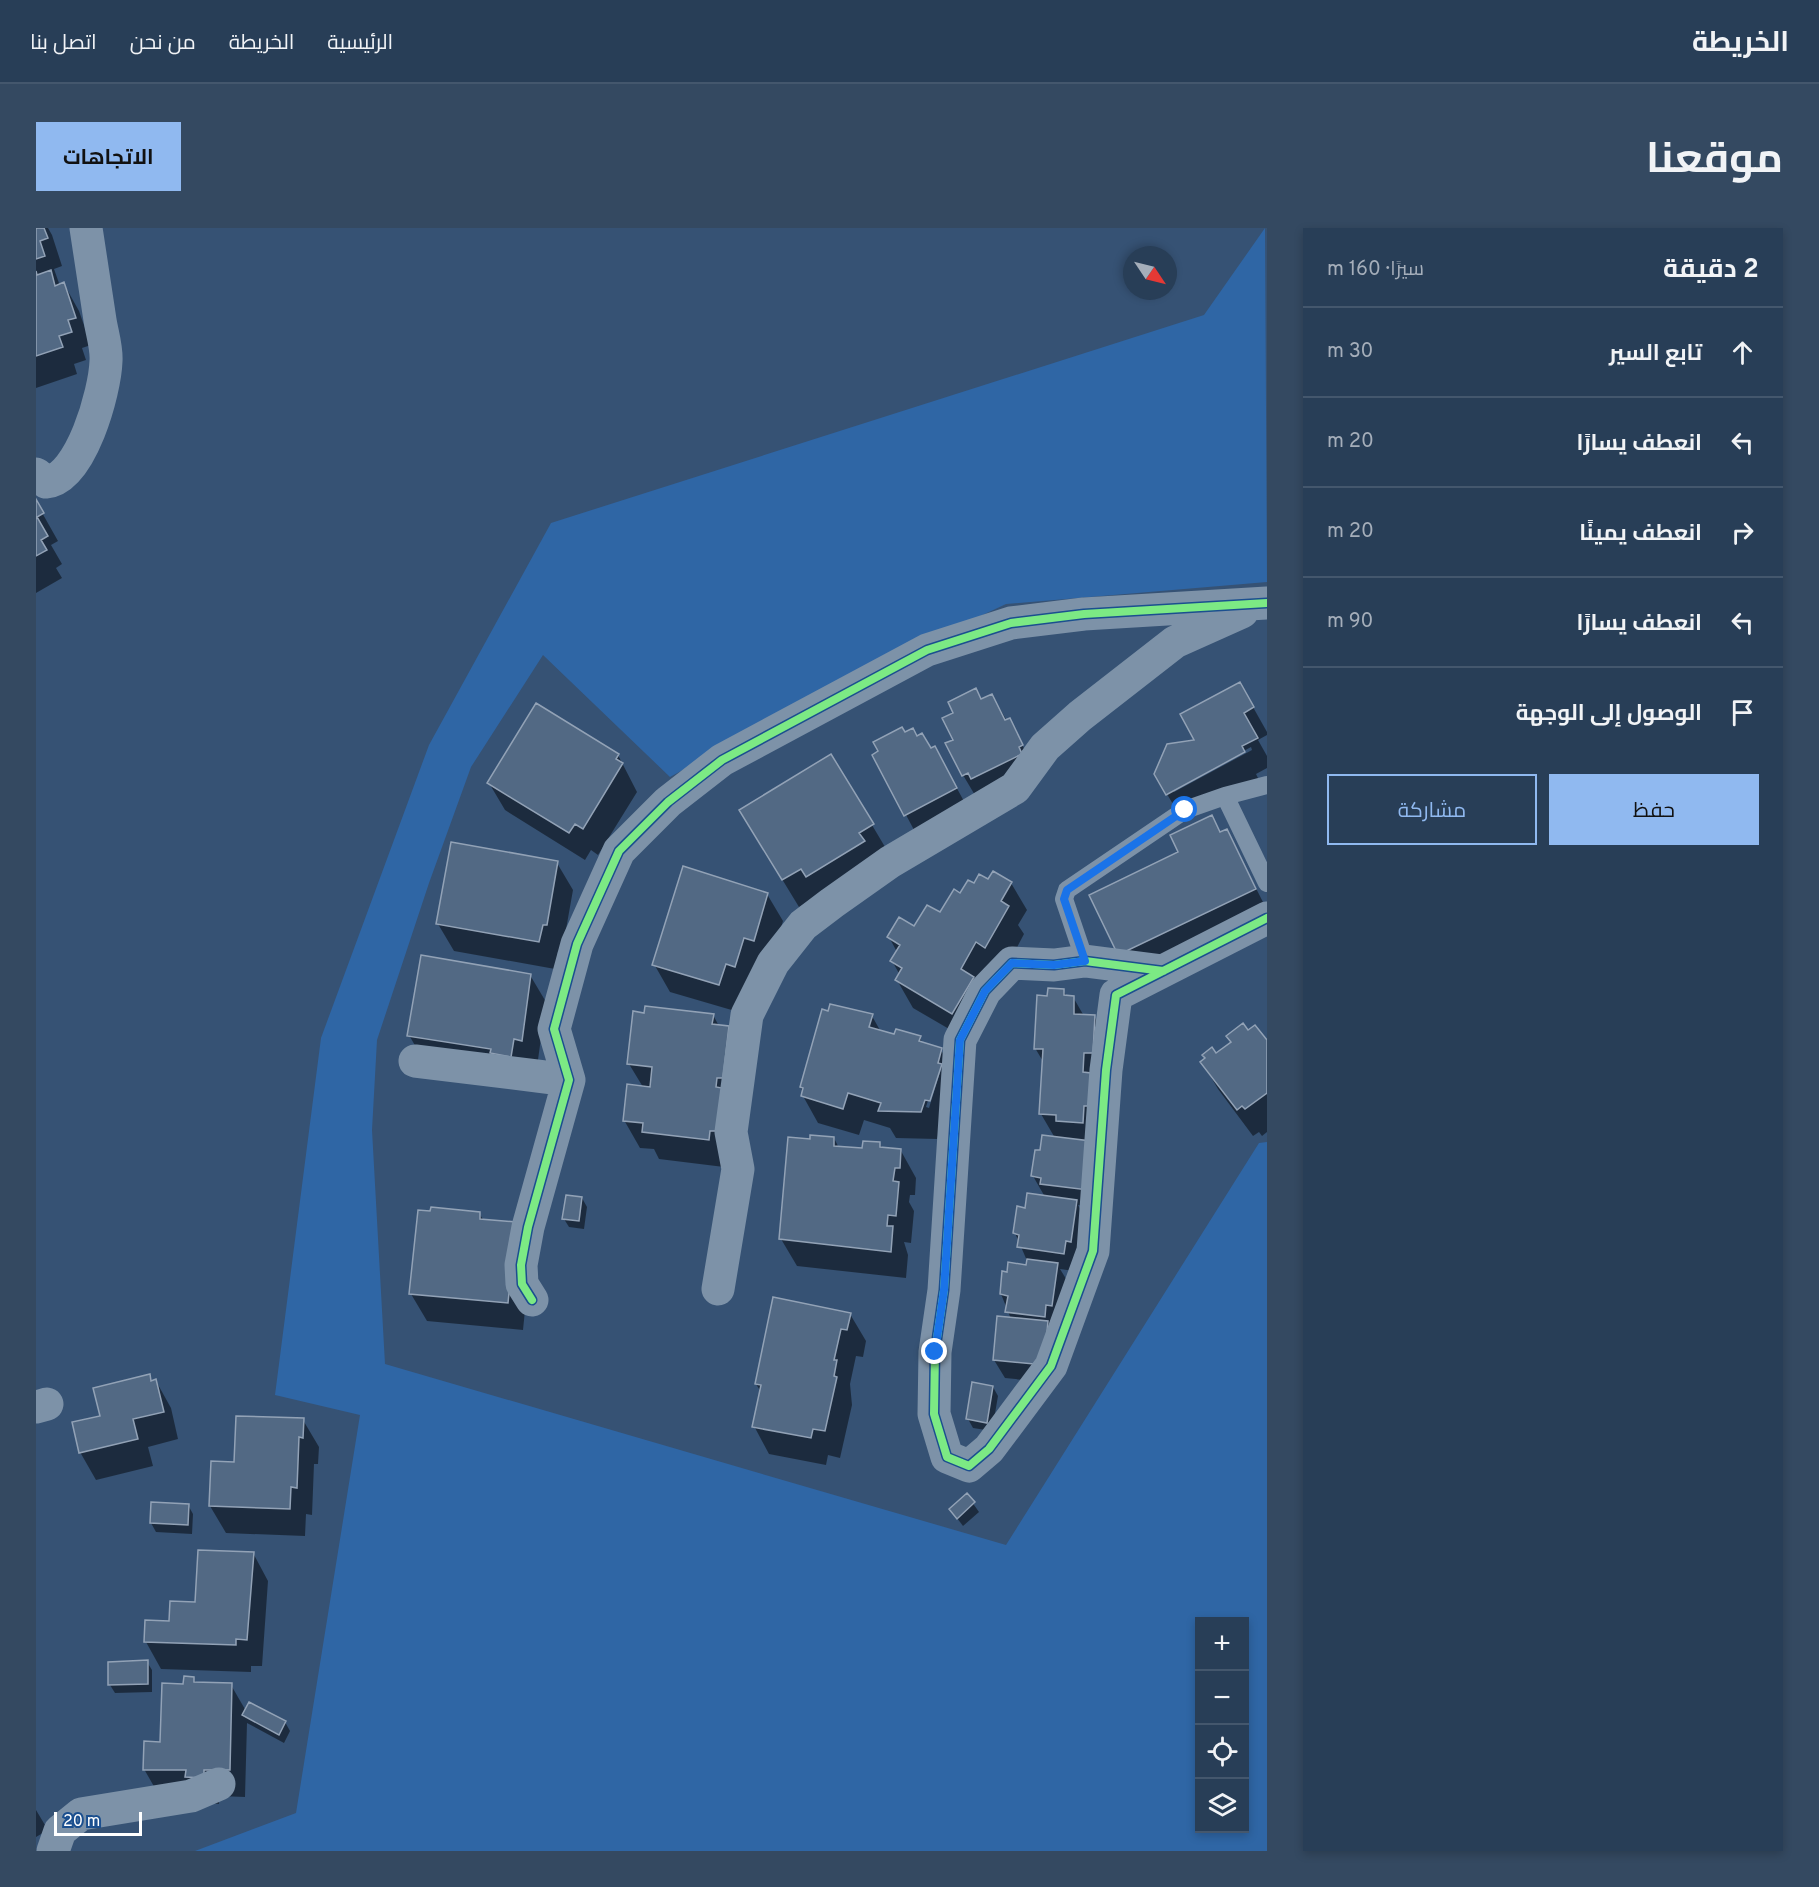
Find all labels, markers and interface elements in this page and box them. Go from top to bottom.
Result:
text: الخريطة [1692,26,1789,62]
text: اتصل بنا [30,30,97,57]
text: من نحن [130,30,196,57]
text: الخريطة [229,30,294,57]
text: الرئيسية [327,30,393,57]
button: الاتجاهات [36,122,181,191]
text: موقعنا [1646,135,1783,188]
north arrow [1123,246,1177,300]
text: 2 دقيقة [1663,254,1759,287]
text: سيرًا · 160 m [1327,257,1424,283]
icon: ahead [1726,336,1759,369]
text: 30 m [1327,339,1373,365]
text: تابع السير [1609,341,1702,368]
icon: left [1726,426,1759,459]
text: 20 m [1327,429,1374,455]
text: انعطف يسارًا [1577,431,1702,458]
icon: right [1726,516,1759,549]
text: 20 m [1327,519,1374,545]
text: انعطف يمينًا [1579,521,1702,548]
icon: left [1726,606,1759,639]
text: 90 m [1327,609,1373,635]
text: انعطف يسارًا [1577,611,1702,638]
icon: arrive [1726,696,1759,729]
text: الوصول إلى الوجهة [1516,701,1702,728]
button: مشاركة [1327,774,1537,845]
button: حفظ [1549,774,1759,845]
route start [1171,796,1197,822]
route end [921,1338,947,1364]
map controls [1195,1617,1249,1833]
button: + [1195,1617,1249,1671]
button: − [1195,1671,1249,1725]
button: locate [1195,1725,1249,1779]
button: layers [1195,1779,1249,1833]
scale bar [54,1809,142,1836]
text: 20 m [63,1812,100,1832]

